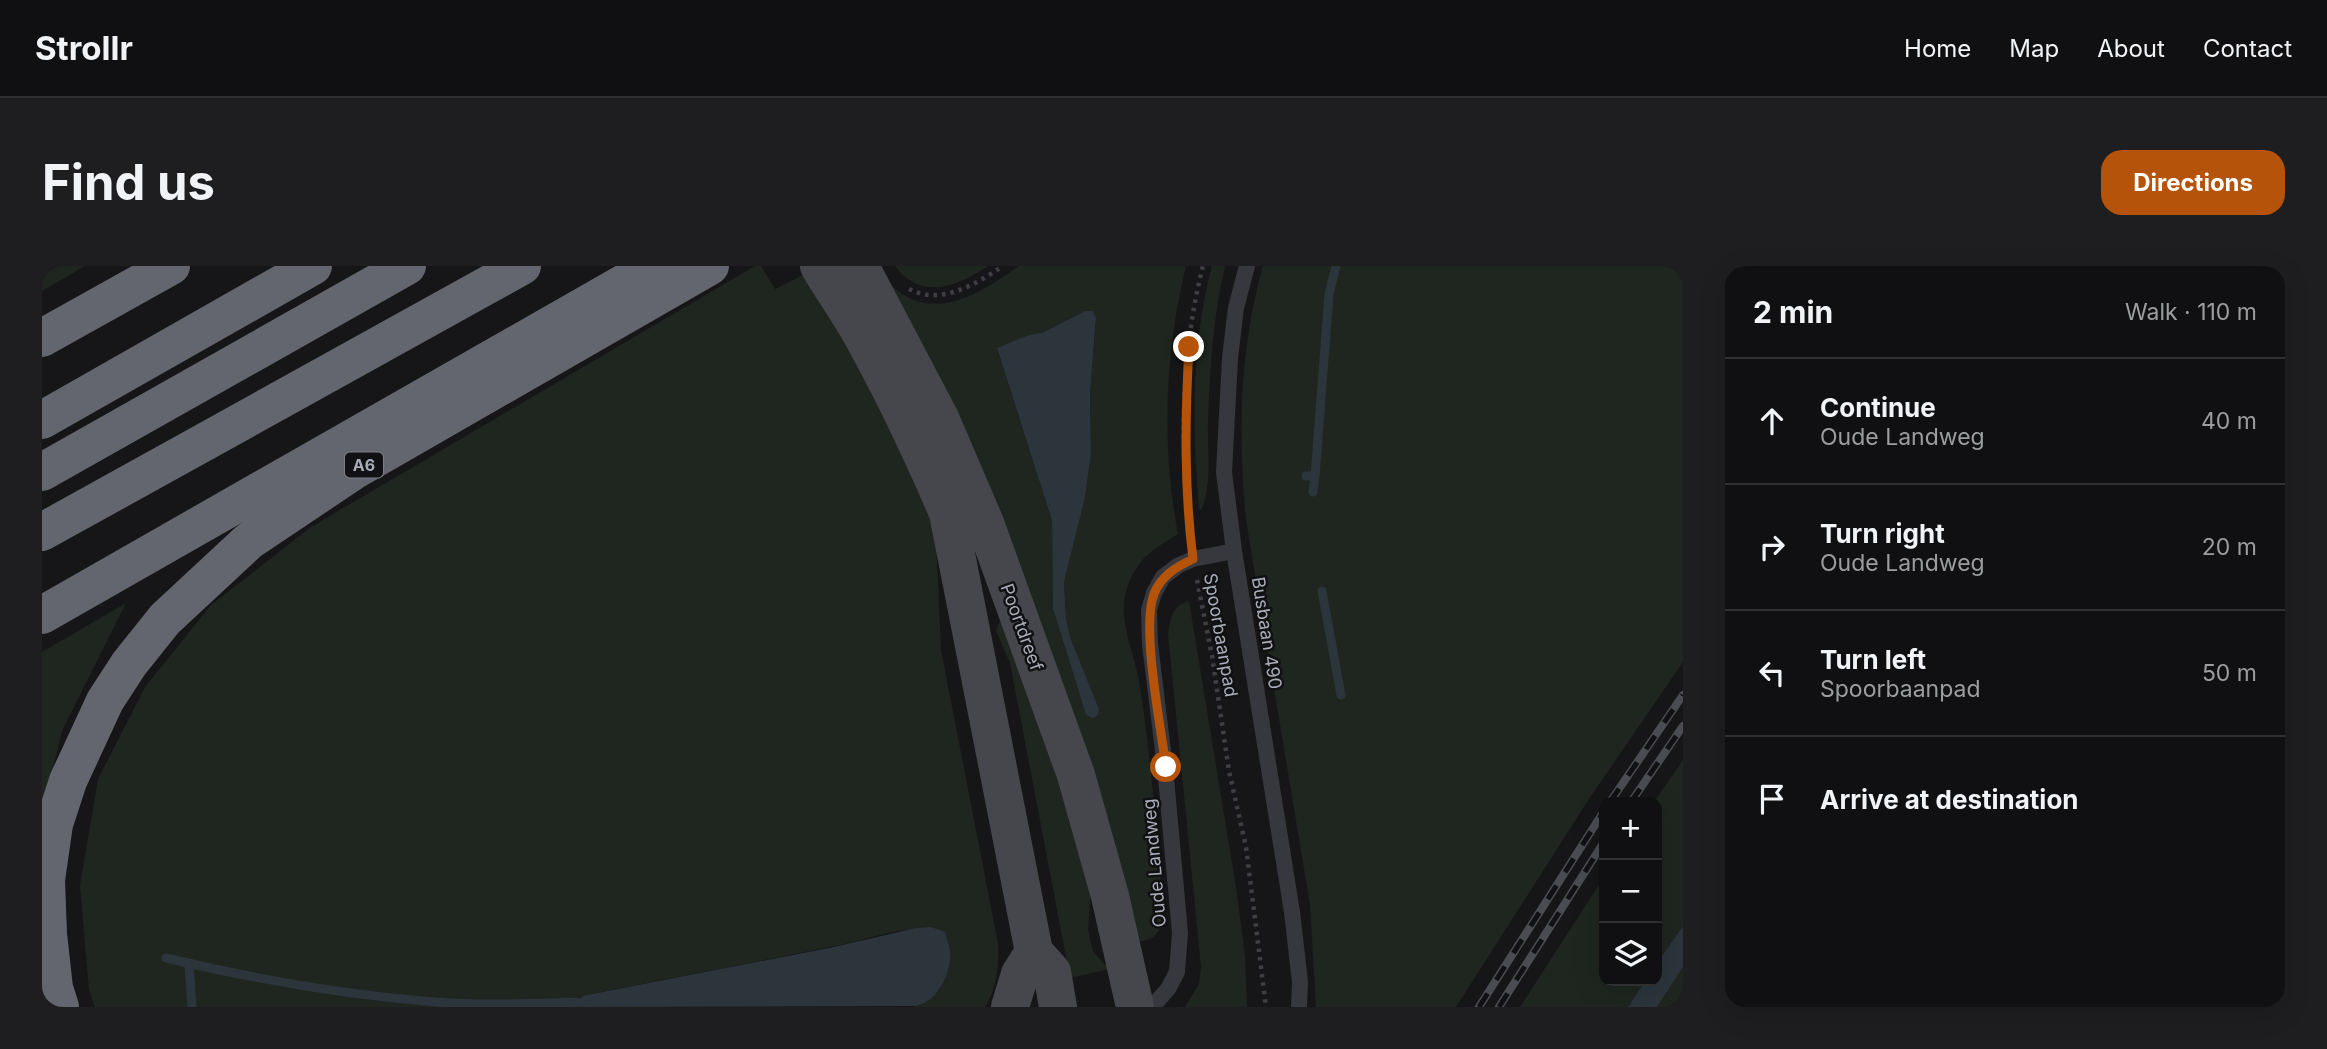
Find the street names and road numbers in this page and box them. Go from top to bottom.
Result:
road number: A6 [345,452,383,477]
street label: Spoorbaanpad [1200,571,1242,699]
street label: Busbaan 490 [1248,575,1286,691]
street label: Poortdreef [997,581,1048,674]
street label: Oude Landweg [1138,798,1170,928]

